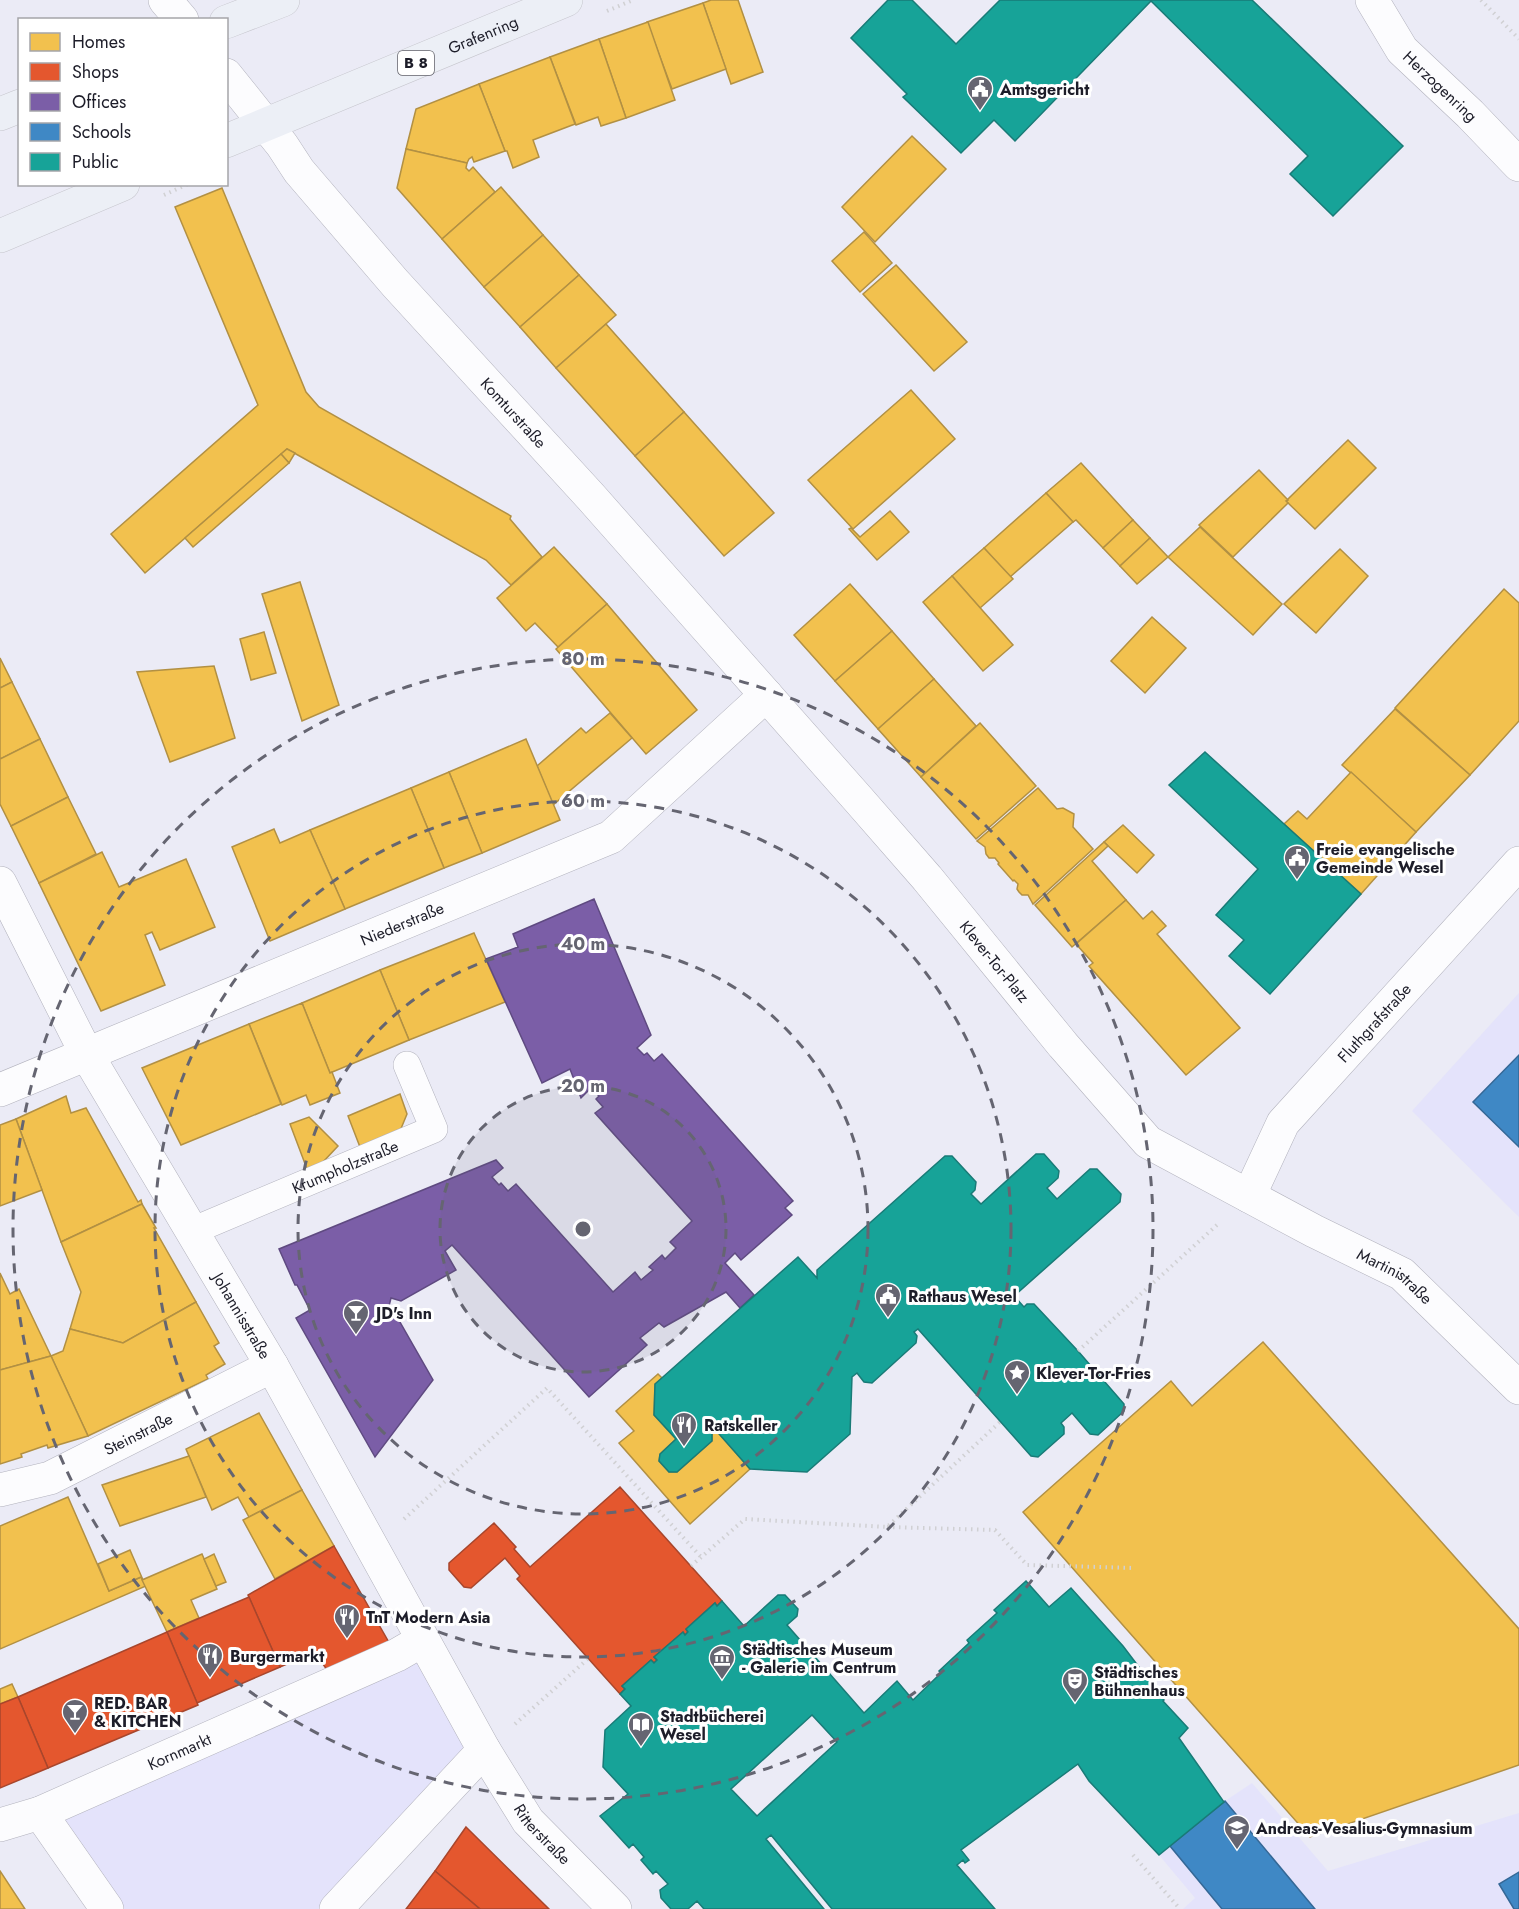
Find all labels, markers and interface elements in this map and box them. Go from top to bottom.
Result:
street label: Grafenring [444,10,521,59]
legend [18,18,228,186]
text: Homes [72,29,125,55]
street label: Herzogenring [1398,45,1483,127]
road number: B 8 [398,51,434,75]
text: Shops [72,59,119,85]
public building icon: Amtsgericht [965,74,995,112]
place label: Amtsgericht [999,78,1090,101]
text: Offices [72,89,126,115]
text: Schools [72,119,131,145]
text: Public [72,149,119,175]
street label: Komturstraße [475,372,552,453]
text: 80 m [561,646,605,672]
text: 60 m [561,788,605,814]
place label: Freie evangelische Gemeinde Wesel [1316,838,1455,879]
public building icon: Freie evangelische Gemeinde Wesel [1282,843,1312,881]
street label: Niederstraße [357,896,447,951]
street label: Klever-Tor-Platz [955,916,1036,1008]
text: 40 m [561,931,605,957]
street label: Fluthgrafstraße [1332,978,1416,1067]
text: 20 m [561,1073,605,1099]
street label: Krumpholzstraße [288,1134,402,1199]
centre of rings [573,1219,593,1239]
street label: Martinistraße [1353,1242,1438,1309]
street label: Johannisstraße [206,1266,277,1363]
public building icon: Rathaus Wesel [873,1281,903,1319]
place label: Rathaus Wesel [908,1285,1017,1308]
bar icon: JD's Inn [341,1298,371,1336]
place label: JD's Inn [373,1302,432,1325]
place icon: Klever-Tor-Fries [1002,1358,1032,1396]
place label: Klever-Tor-Fries [1036,1362,1151,1385]
street label: Steinstraße [100,1407,176,1461]
restaurant icon: Ratskeller [669,1410,699,1448]
place label: Ratskeller [704,1414,778,1437]
restaurant icon: TnT Modern Asia [332,1602,362,1640]
place label: TnT Modern Asia [366,1606,490,1629]
place label: Städtisches Museum - Galerie im Centrum [742,1638,896,1679]
restaurant icon: Burgermarkt [195,1641,225,1679]
museum icon: Städtisches Museum - Galerie im Centrum [707,1643,737,1681]
place label: Burgermarkt [230,1645,325,1668]
place label: Städtisches Bühnenhaus [1094,1661,1185,1702]
theatre icon: Städtisches Bühnenhaus [1060,1666,1090,1704]
place label: RED. BAR & KITCHEN [94,1692,181,1733]
bar icon: RED. BAR & KITCHEN [60,1697,90,1735]
place label: Stadtbücherei Wesel [660,1705,764,1746]
library icon: Stadtbücherei Wesel [626,1710,656,1748]
street label: Kornmarkt [144,1727,215,1776]
street label: Ritterstraße [509,1799,576,1870]
school or university icon: Andreas-Vesalius-Gymnasium [1222,1813,1252,1851]
place label: Andreas-Vesalius-Gymnasium [1255,1817,1473,1840]

